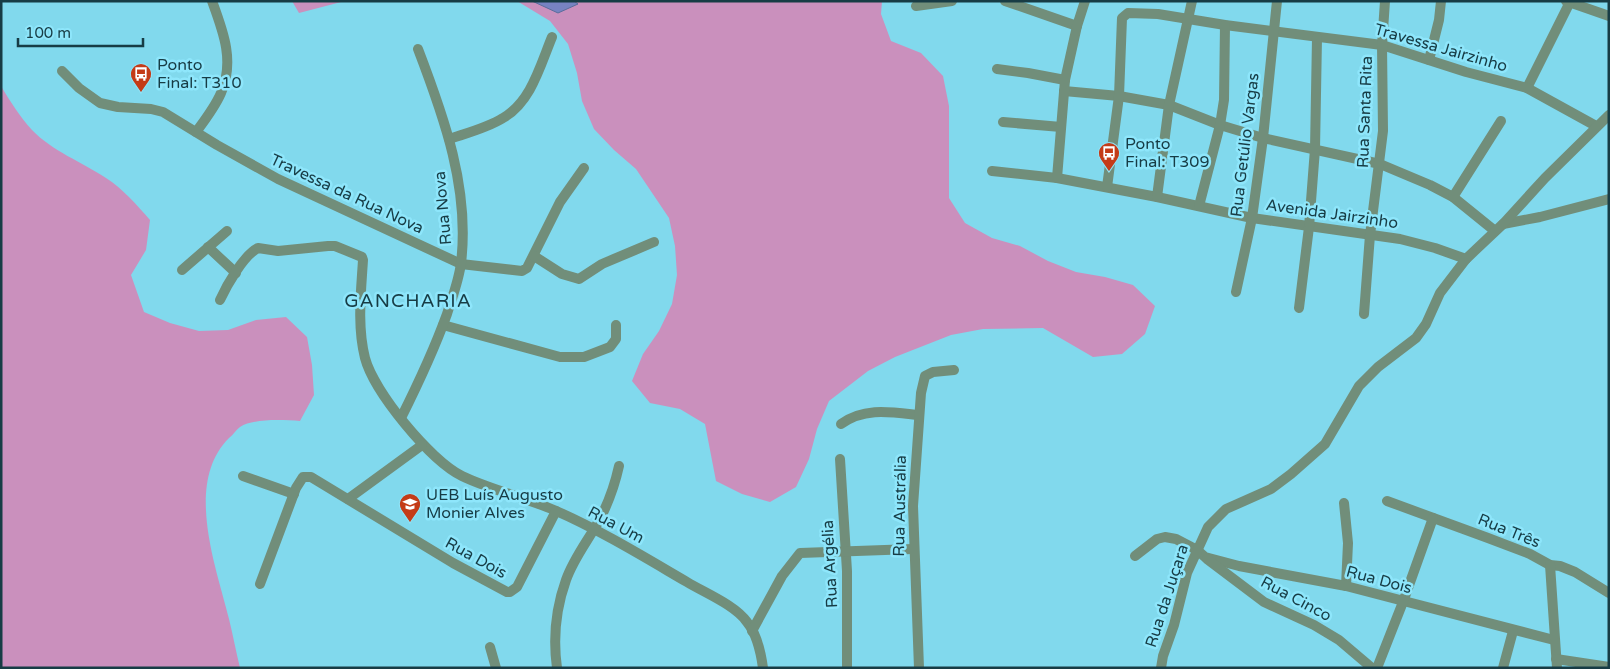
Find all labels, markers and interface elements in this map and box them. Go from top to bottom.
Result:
scale bar [18,15,142,47]
street label: Travessa Jairzinho [1372,19,1510,77]
text: 100 m [25,24,71,42]
place label: Ponto Final: T310 [157,55,241,93]
street label: Rua Santa Rita [1353,55,1377,169]
bus stop icon: Ponto Final: T310 [129,62,153,93]
street label: Rua Getúlio Vargas [1226,72,1264,218]
place label: Ponto Final: T309 [1125,134,1209,172]
bus stop icon: Ponto Final: T309 [1097,141,1121,172]
street label: Travessa da Rua Nova [267,150,427,238]
street label: Rua Nova [430,170,456,246]
street label: Avenida Jairzinho [1265,195,1399,233]
district label: GANCHARIA [344,290,472,312]
street label: Rua Austrália [889,455,911,557]
place label: UEB Luís Augusto Monier Alves [426,485,563,523]
school or university icon: UEB Luís Augusto Monier Alves [398,492,422,523]
street label: Rua Um [584,502,648,548]
street label: Rua Três [1475,509,1543,553]
street label: Rua Argélia [818,519,842,609]
street label: Rua Dois [442,533,510,583]
street label: Rua da Juçara [1141,542,1193,650]
street label: Rua Dois [1344,562,1414,598]
street label: Rua Cinco [1257,572,1335,626]

